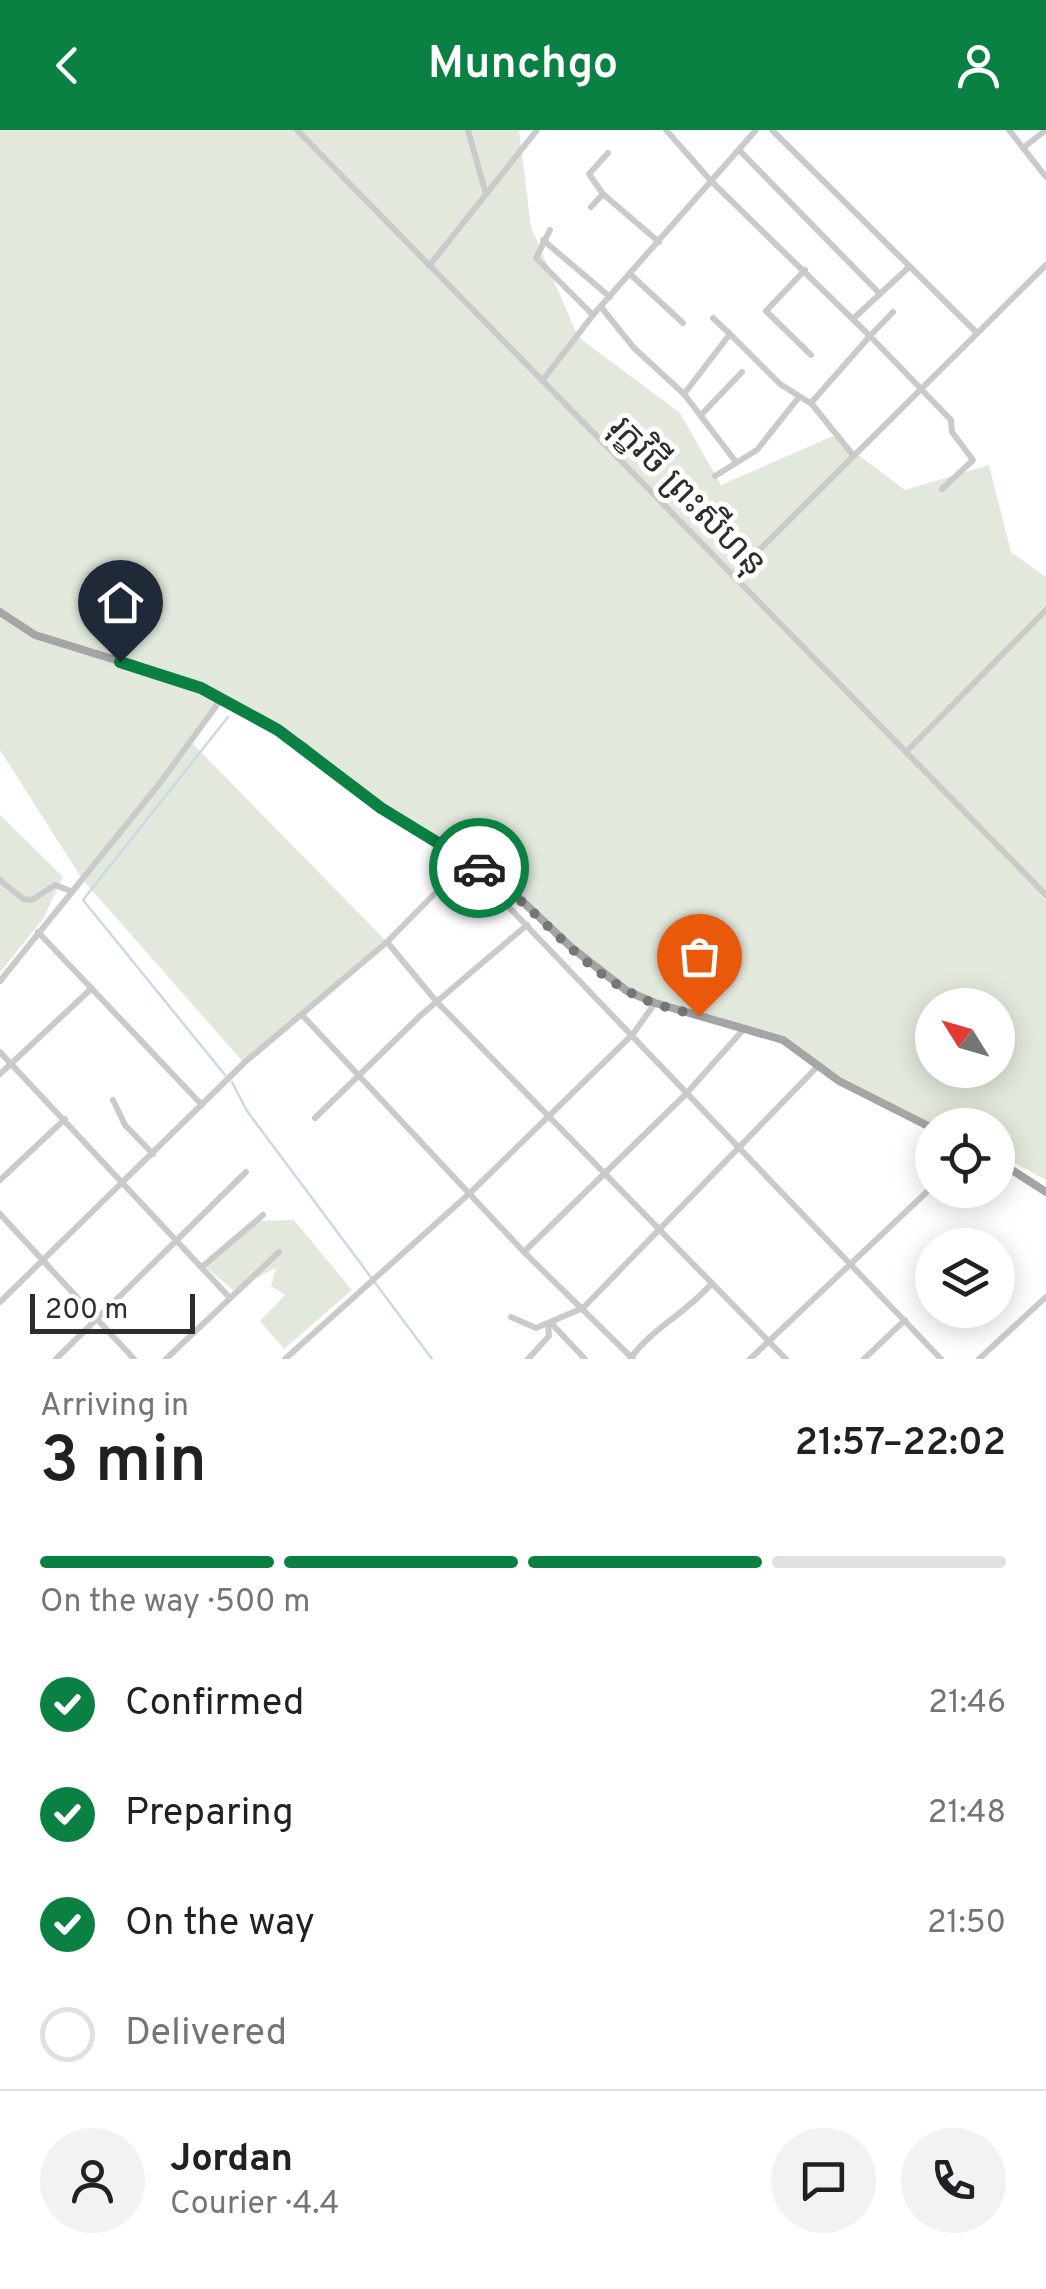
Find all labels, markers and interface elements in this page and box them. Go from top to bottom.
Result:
text: Munchgo [428,37,618,94]
icon: back [40,38,95,93]
icon: person [951,38,1006,93]
street label: រុក្ខវិថី ព្រះសីហនុ [599,405,777,587]
pin [78,560,163,663]
icon: home [93,575,148,630]
courier [429,818,529,918]
icon: car [452,841,507,896]
pin [657,914,742,1017]
icon: bag [672,929,727,984]
north arrow [915,988,1015,1088]
map controls [915,988,1015,1328]
button: locate [915,1108,1015,1208]
button: layers [915,1228,1015,1328]
scale bar [30,1289,195,1334]
text: 200 m [45,1293,128,1329]
text: Arriving in [40,1387,189,1427]
text: 21:57–22:02 [795,1420,1006,1469]
text: 3 min [40,1423,207,1505]
text: On the way · 500 m [40,1583,310,1623]
icon: check [40,1677,95,1732]
text: Confirmed [125,1680,304,1729]
text: 21:46 [928,1684,1006,1724]
icon: check [40,1787,95,1842]
text: Preparing [125,1790,294,1839]
text: 21:48 [928,1794,1006,1834]
icon: check [40,1897,95,1952]
text: On the way [125,1900,315,1949]
text: 21:50 [927,1904,1006,1944]
text: Delivered [125,2010,287,2059]
button: person [40,2128,145,2233]
button: chat [771,2128,876,2233]
button: phone [901,2128,1006,2233]
text: Jordan [170,2136,293,2185]
text: Courier · 4.4 [170,2185,339,2225]

